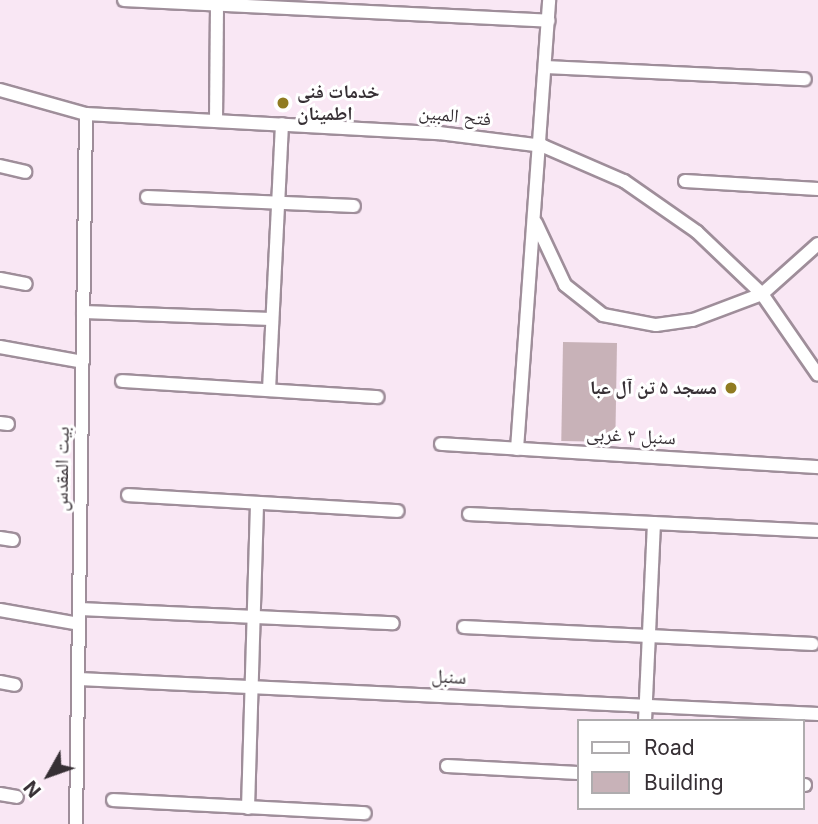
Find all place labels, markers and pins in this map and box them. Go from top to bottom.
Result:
place label: خدمات فنی اطمینان [297,81,380,125]
marker: خدمات فنی اطمینان [275,95,291,111]
place label: مسجد ۵ تن آل عبا [590,377,717,399]
marker: مسجد ۵ تن آل عبا [723,380,739,396]

